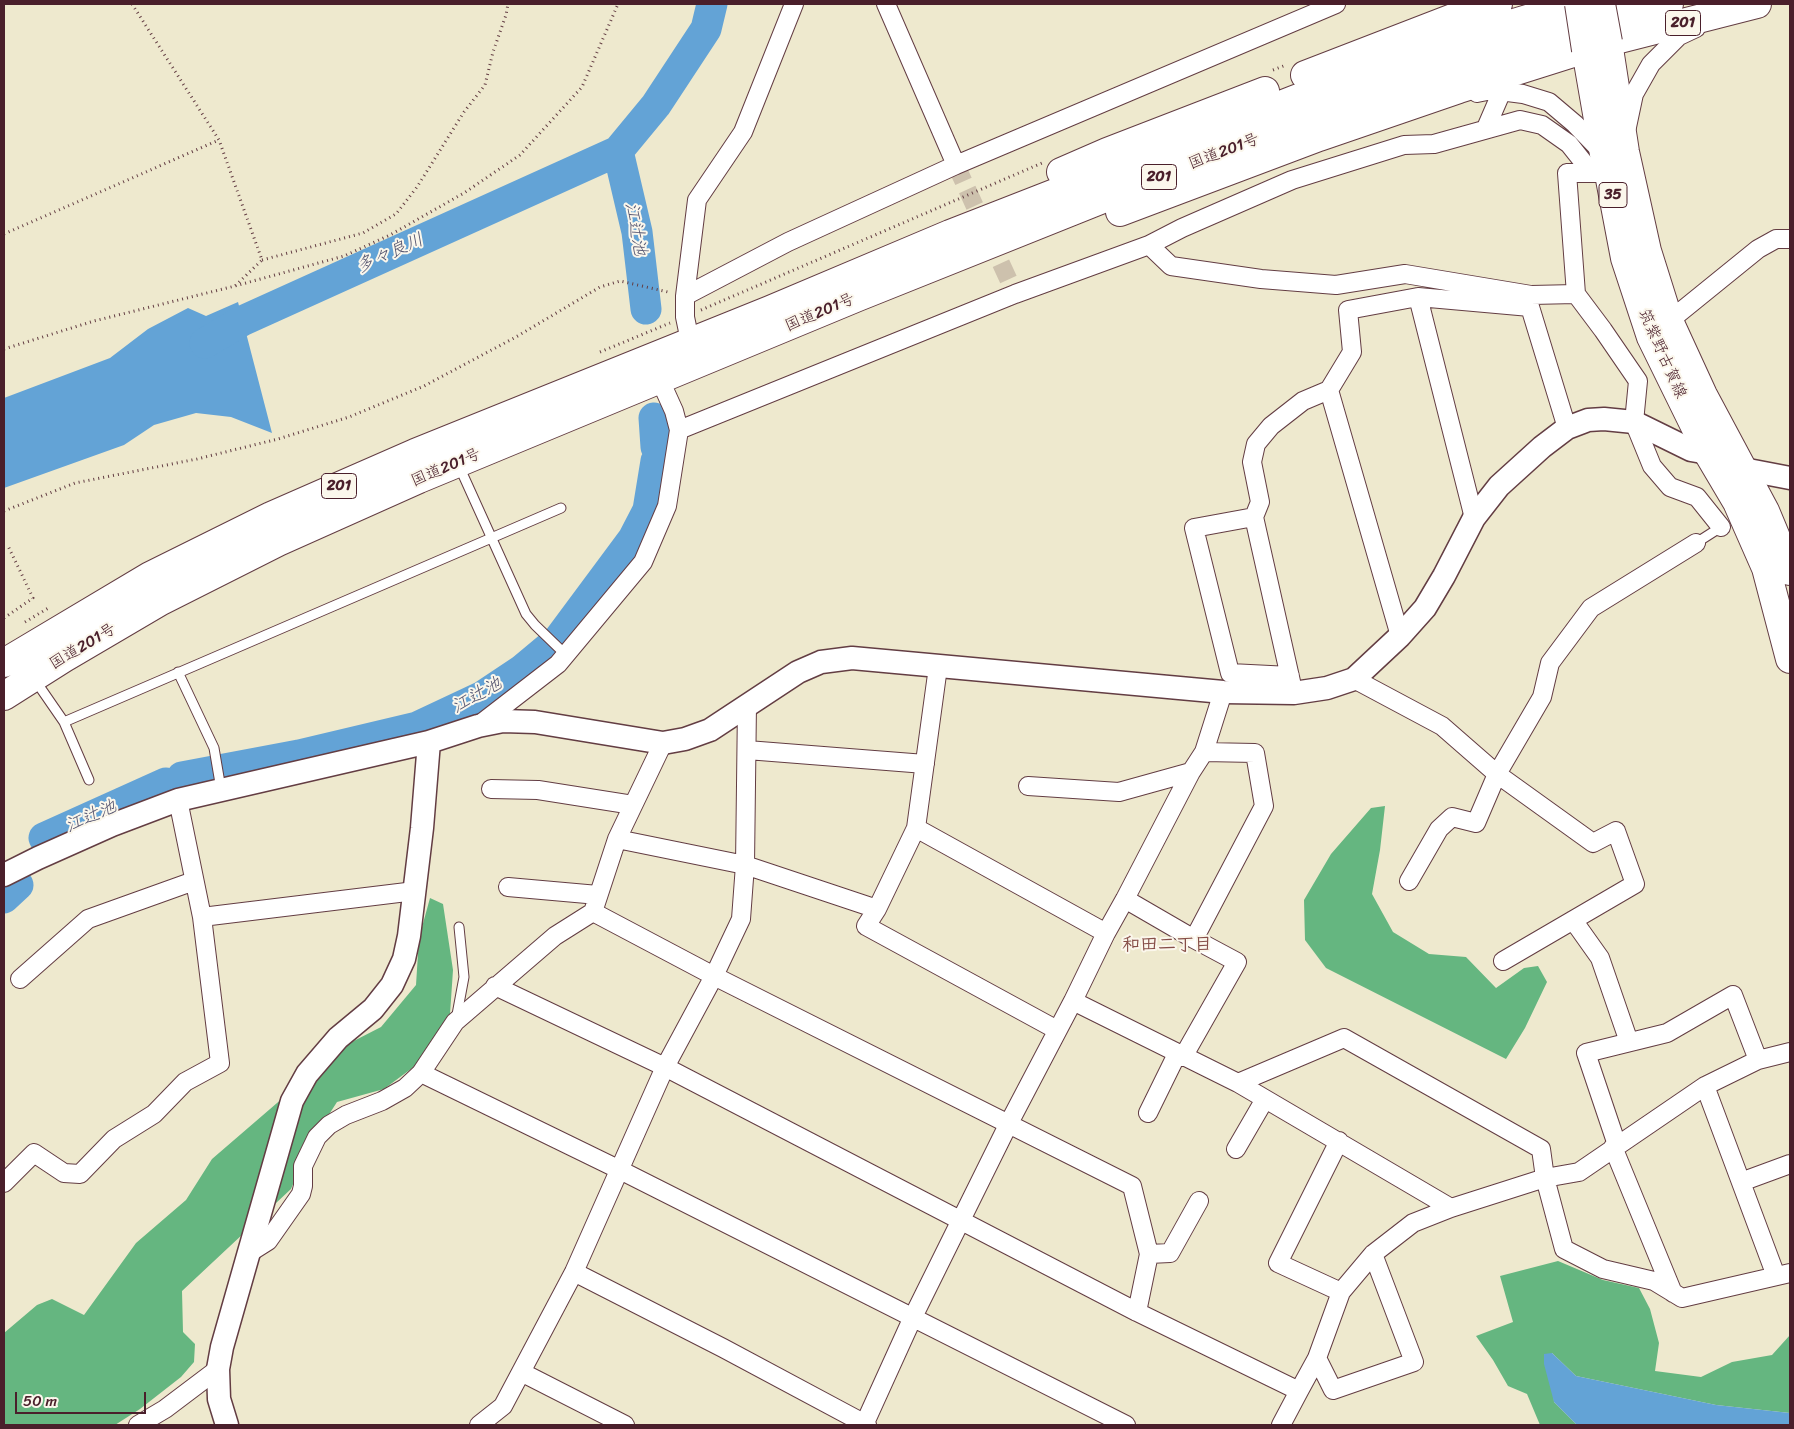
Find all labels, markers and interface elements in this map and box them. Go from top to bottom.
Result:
road number: 201 [1666,10,1700,36]
street label: 国道201号 [1186,130,1262,174]
road number: 201 [1142,164,1176,190]
road number: 35 [1599,182,1627,208]
water label: 江辻池 [620,201,650,257]
water label: 多々良川 [353,229,427,279]
street label: 国道201号 [782,290,858,336]
street label: 筑紫野古賀線 [1634,306,1690,402]
street label: 国道201号 [408,445,484,491]
road number: 201 [322,474,356,498]
street label: 国道201号 [46,620,120,674]
water label: 江辻池 [448,673,506,719]
water label: 江辻池 [62,796,120,838]
district label: 和田二丁目 [1122,934,1212,956]
scale bar [18,1382,149,1414]
text: 50 m [23,1388,57,1414]

